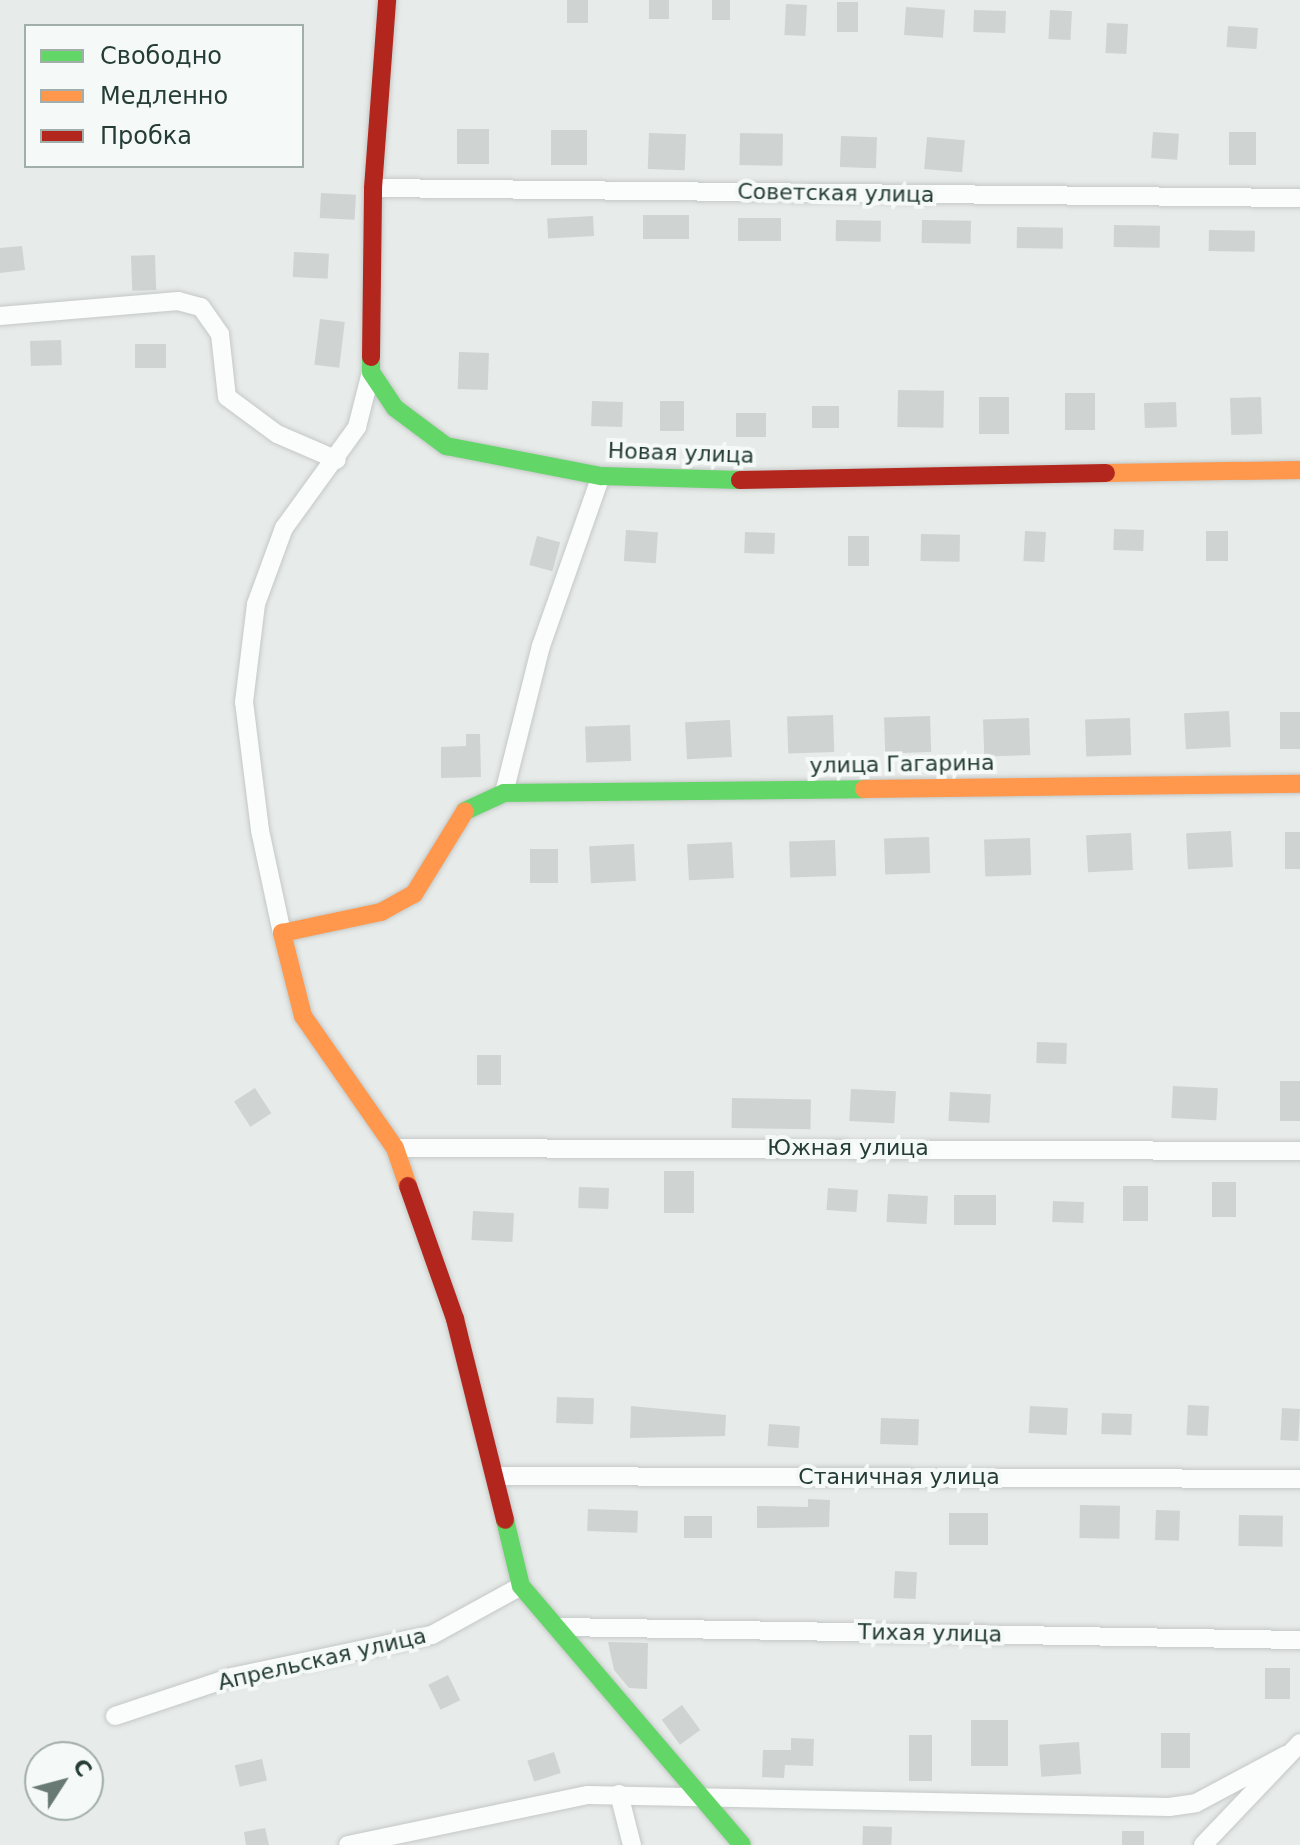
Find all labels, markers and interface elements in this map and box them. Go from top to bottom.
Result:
legend [24,24,304,168]
text: Свободно [100,42,222,70]
text: Медленно [100,82,228,110]
text: Пробка [100,122,192,150]
street label: Советская улица [737,178,935,208]
street label: Новая улица [607,437,755,469]
street label: улица Гагарина [809,749,995,779]
street label: Южная улица [767,1135,929,1161]
street label: Станичная улица [798,1464,1000,1490]
street label: Тихая улица [858,1619,1002,1647]
street label: Апрельская улица [215,1622,429,1696]
north arrow [24,1741,104,1821]
text: С [67,1754,97,1782]

